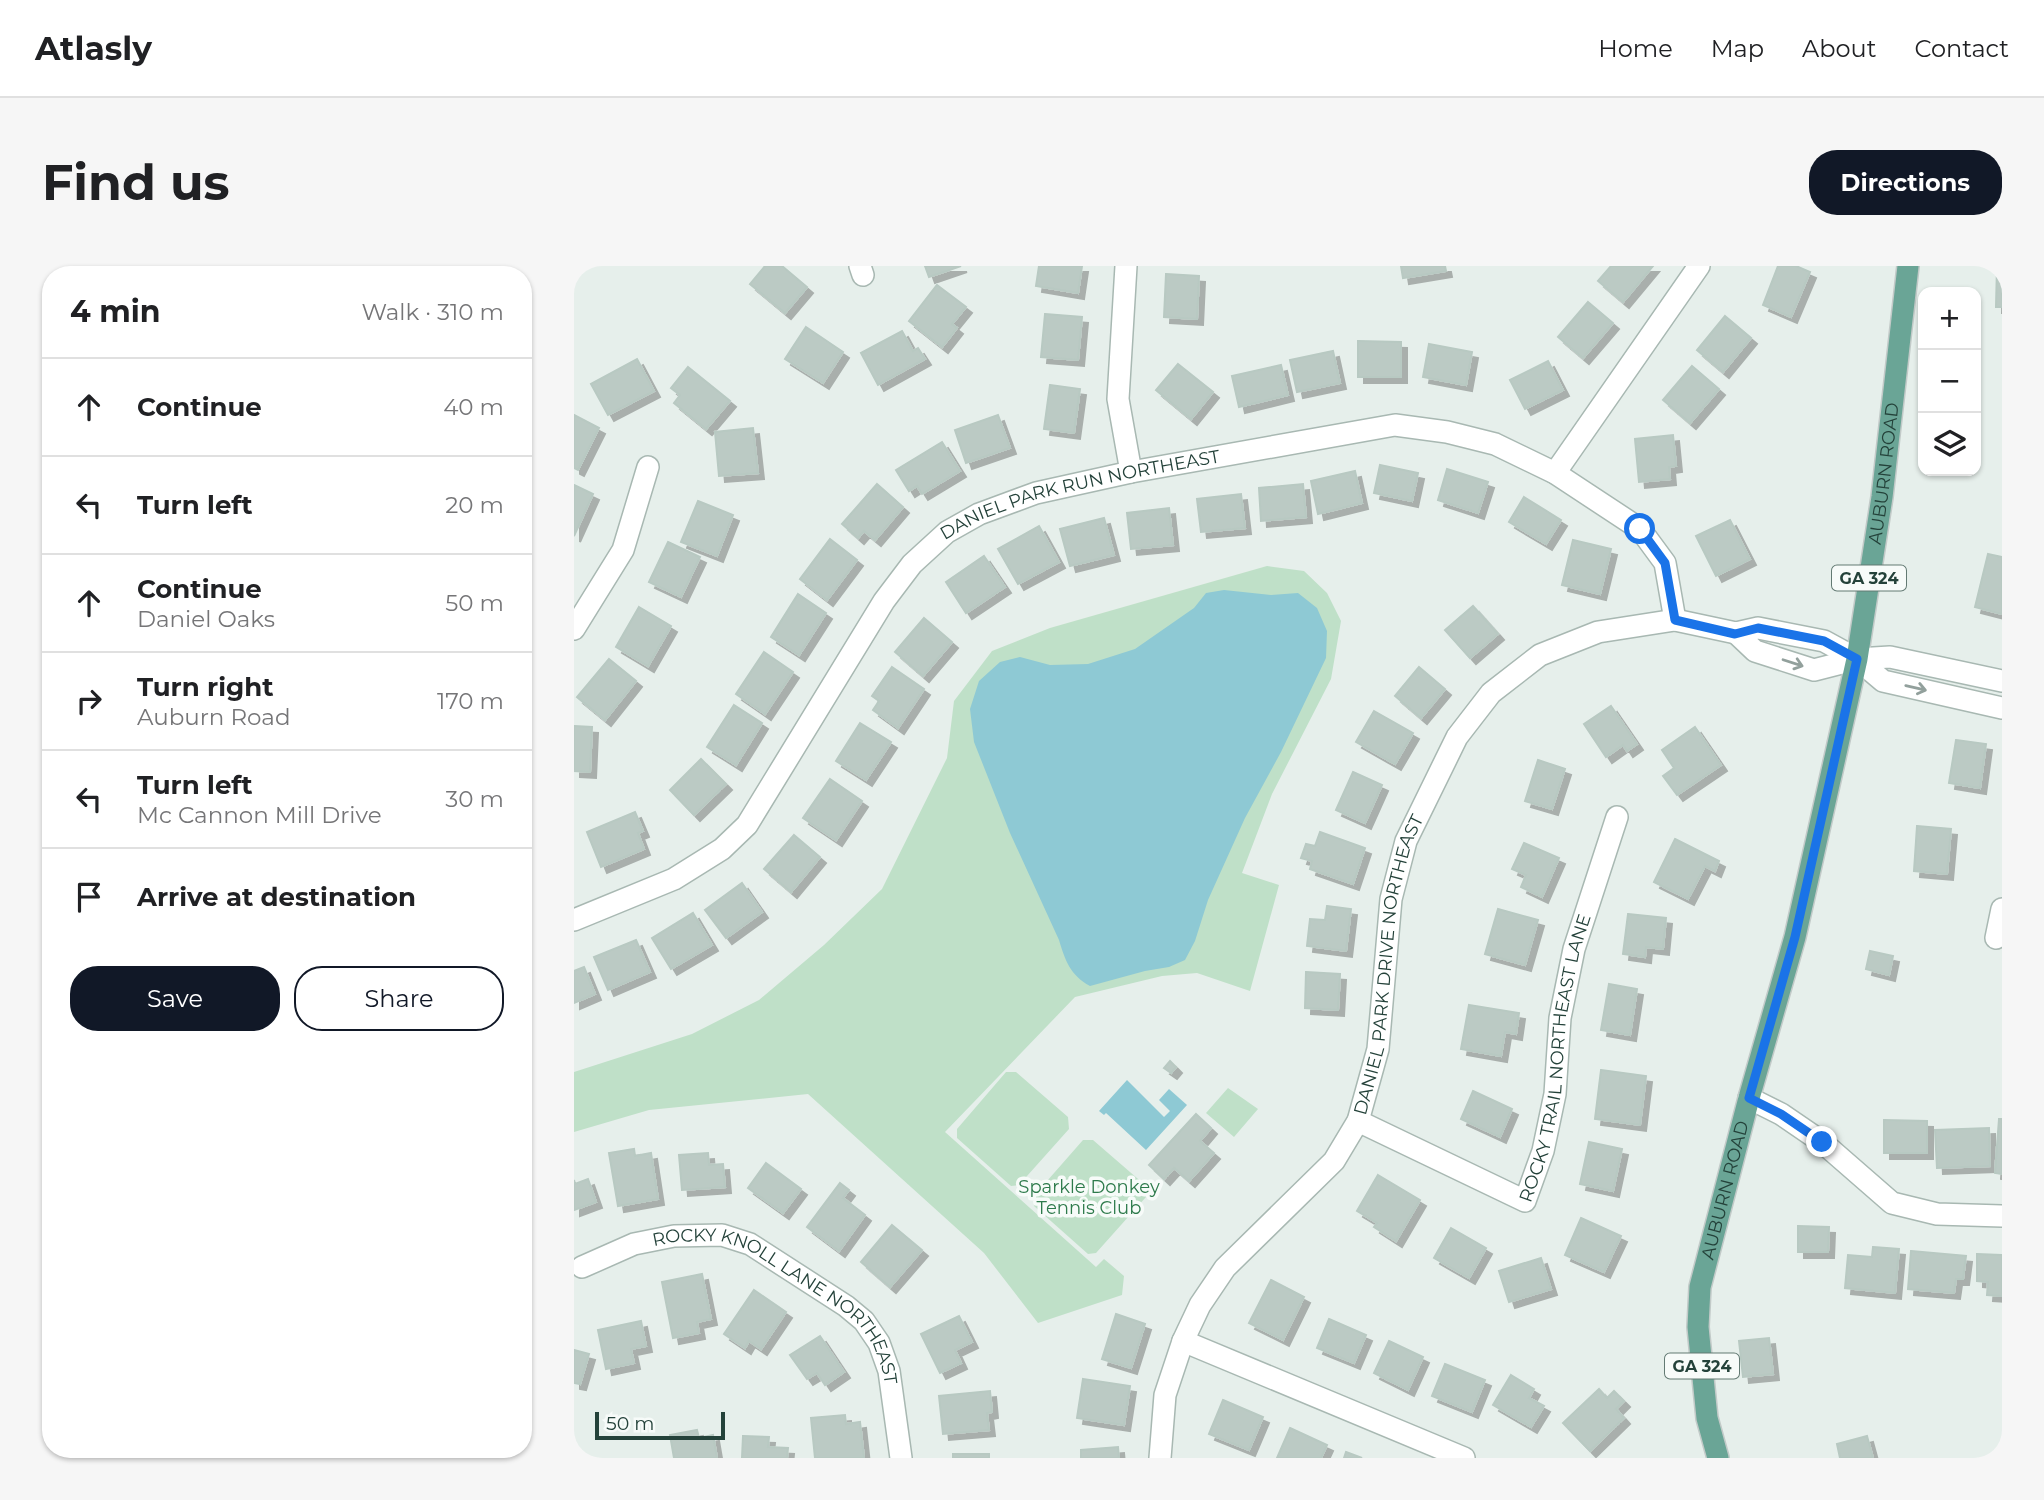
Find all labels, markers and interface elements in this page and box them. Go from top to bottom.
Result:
text: Atlasly [35,28,152,68]
text: Home [1598,34,1673,63]
text: Map [1711,34,1764,63]
text: About [1802,34,1876,63]
text: Contact [1914,34,2009,63]
button: Directions [1809,150,2002,215]
text: Find us [42,153,230,212]
map controls [1918,287,1981,476]
button: + [1918,287,1981,350]
text: 4 min [70,293,160,330]
text: Walk · 310 m [361,298,504,326]
button: − [1918,350,1981,413]
icon: ahead [70,388,108,426]
text: Continue [137,391,262,423]
text: 40 m [443,393,504,421]
street label: AUBURN ROAD [1864,401,1904,546]
button: layers [1918,413,1981,476]
street label: DANIEL PARK RUN NORTHEAST [936,445,1222,545]
icon: left [70,486,108,524]
text: Turn left [137,489,253,521]
text: 20 m [445,491,504,519]
route start [1624,513,1655,544]
road number: GA 324 [1832,566,1906,590]
text: Continue [137,573,262,605]
icon: ahead [70,584,108,622]
text: 50 m [445,589,504,617]
text: Daniel Oaks [137,605,275,633]
one-way arrow [1782,658,1804,670]
text: Turn right [137,671,273,703]
icon: right [70,682,108,720]
one-way arrow [1904,682,1927,696]
text: 170 m [437,687,504,715]
text: Auburn Road [137,703,291,731]
text: Turn left [137,769,253,801]
icon: left [70,780,108,818]
text: 30 m [445,785,504,813]
text: Mc Cannon Mill Drive [137,801,382,829]
street label: DANIEL PARK DRIVE NORTHEAST [1349,810,1429,1117]
icon: arrive [70,878,108,916]
text: Arrive at destination [137,881,416,913]
street label: ROCKY TRAIL NORTHEAST LANE [1514,911,1596,1205]
button: Save [70,966,280,1031]
button: Share [294,966,504,1031]
street label: AUBURN ROAD [1697,1118,1754,1262]
route end [1806,1126,1837,1157]
park label: Sparkle Donkey Tennis Club [1018,1176,1160,1219]
street label: ROCKY KNOLL LANE NORTHEAST [651,1224,902,1386]
road number: GA 324 [1665,1354,1739,1378]
scale bar [595,1409,724,1441]
text: 50 m [606,1412,654,1435]

